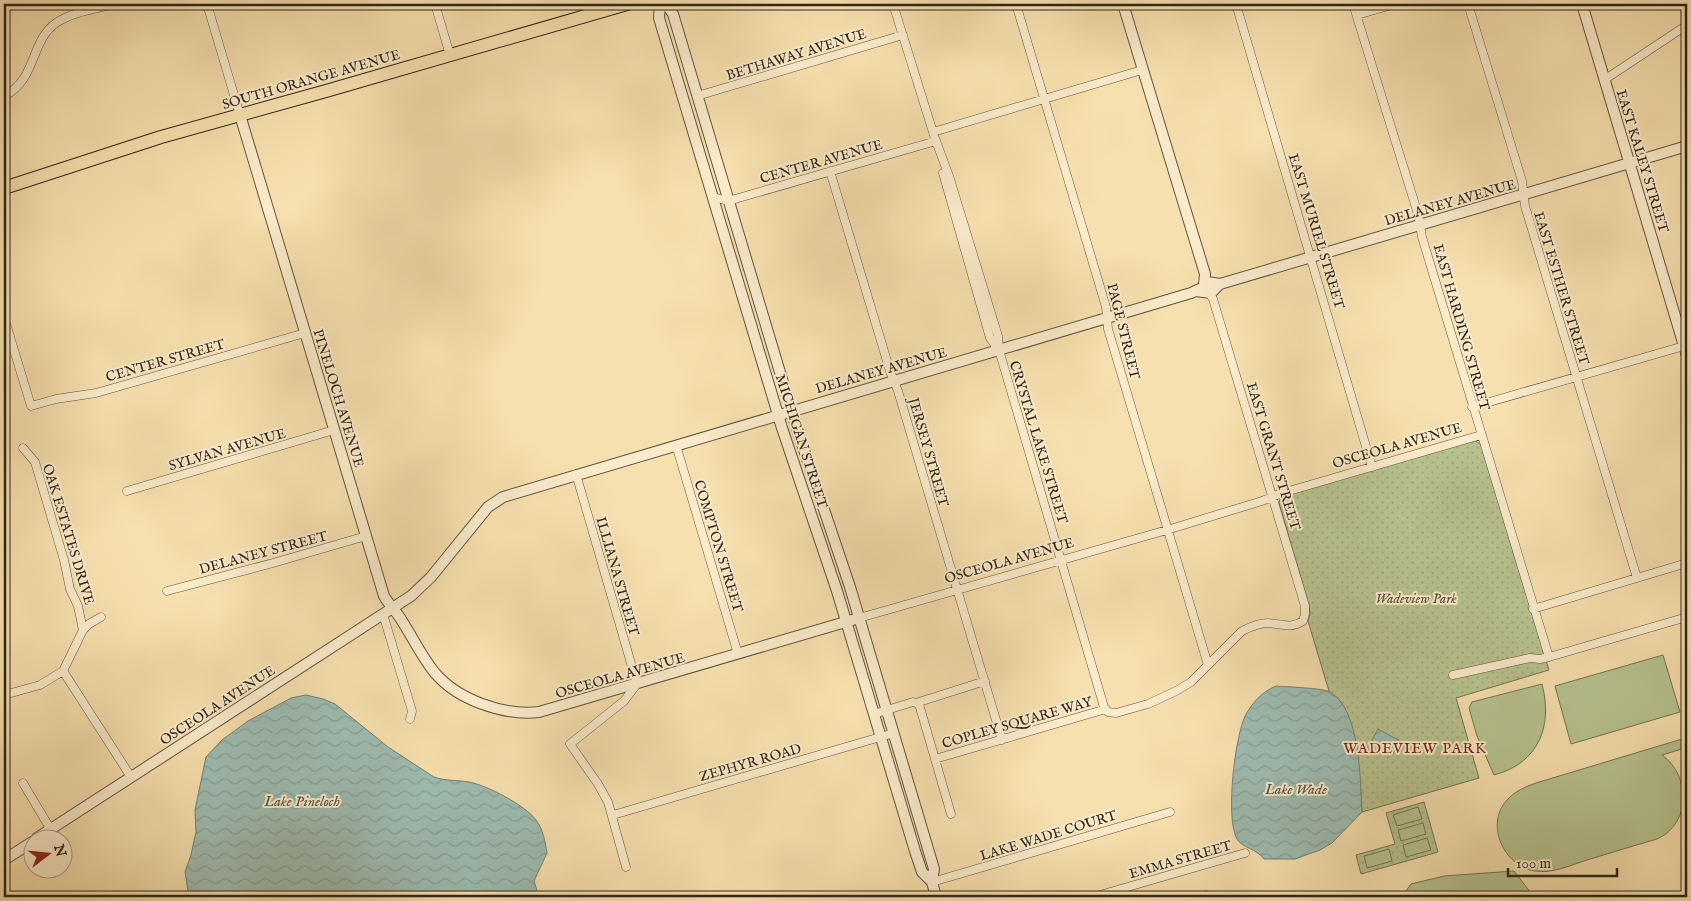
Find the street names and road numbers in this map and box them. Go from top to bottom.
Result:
street label: BETHAWAY AVENUE [724,25,869,85]
street label: SOUTH ORANGE AVENUE [220,46,403,114]
street label: EAST KALEY STREET [1612,88,1673,236]
street label: CENTER AVENUE [758,136,885,188]
street label: EAST MURIEL STREET [1284,151,1348,312]
street label: DELANEY AVENUE [1383,176,1518,230]
street label: EAST ESTHER STREET [1529,209,1593,368]
street label: EAST HARDING STREET [1429,242,1494,413]
street label: PAGE STREET [1102,281,1144,382]
street label: PINELOCH AVENUE [308,327,368,470]
street label: CENTER STREET [104,335,228,387]
street label: DELANEY AVENUE [814,344,949,398]
street label: CRYSTAL LAKE STREET [1005,359,1072,527]
street label: MICHIGAN STREET [771,372,832,512]
street label: EAST GRANT STREET [1242,380,1304,533]
street label: JERSEY STREET [903,394,952,510]
street label: OSCEOLA AVENUE [1331,419,1464,473]
street label: SYLVAN AVENUE [167,425,288,475]
street label: OAK ESTATES DRIVE [38,462,98,607]
street label: COMPTON STREET [689,478,747,615]
street label: ILLIANA STREET [591,515,643,639]
street label: DELANEY STREET [197,527,330,579]
street label: OSCEOLA AVENUE [943,534,1076,588]
street label: OSCEOLA AVENUE [554,649,687,703]
street label: OSCEOLA AVENUE [157,662,279,750]
street label: COPLEY SQUARE WAY [940,692,1096,753]
street label: ZEPHYR ROAD [697,740,803,786]
street label: LAKE WADE COURT [978,806,1120,865]
street label: EMMA STREET [1127,836,1235,883]

